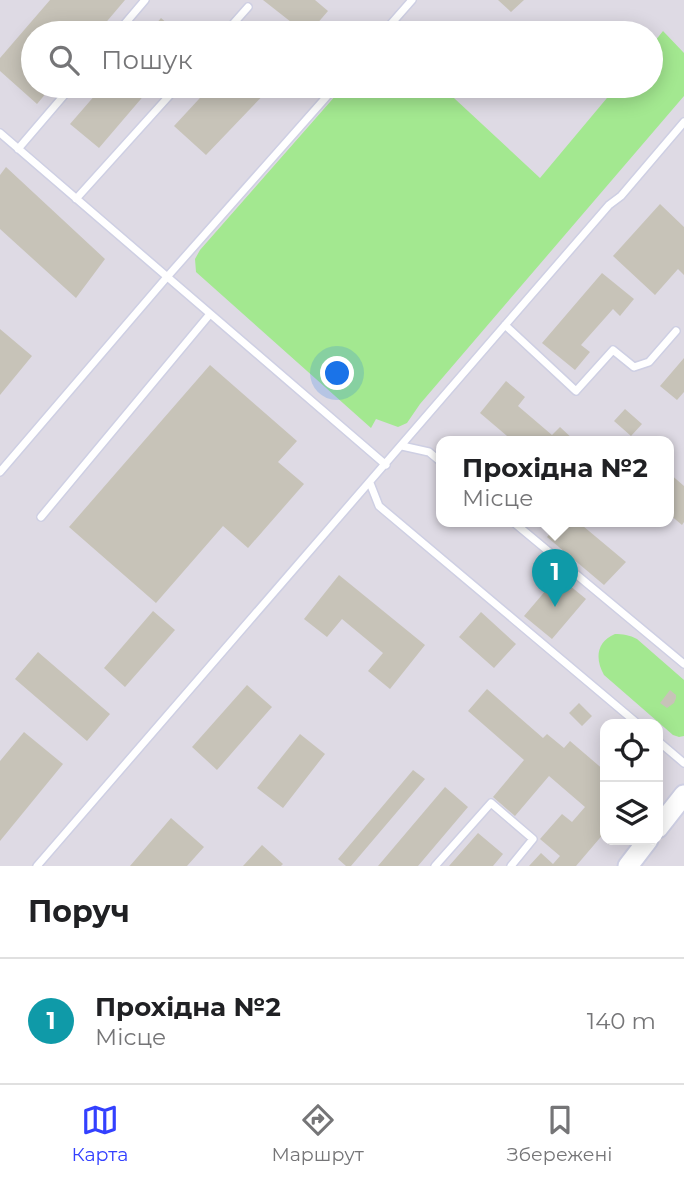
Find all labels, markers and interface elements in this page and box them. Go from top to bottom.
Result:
search box [21,21,663,98]
icon: search [45,41,83,79]
text: Пошук [101,44,193,76]
your location [320,356,354,390]
popup [436,436,674,527]
text: Прохідна №2 [462,452,648,484]
text: Місце [462,484,533,512]
pin: 1 [532,549,578,607]
map controls [600,719,663,845]
button: locate [600,719,663,782]
button: layers [600,782,663,845]
text: Поруч [28,893,130,930]
text: Прохідна №2 [95,991,281,1023]
text: 1 [46,1007,56,1035]
text: 140 m [587,1007,656,1035]
text: Місце [95,1023,166,1051]
tab: Карта [72,1101,128,1166]
tab: Маршрут [271,1101,364,1166]
tab: Збережені [507,1101,612,1166]

